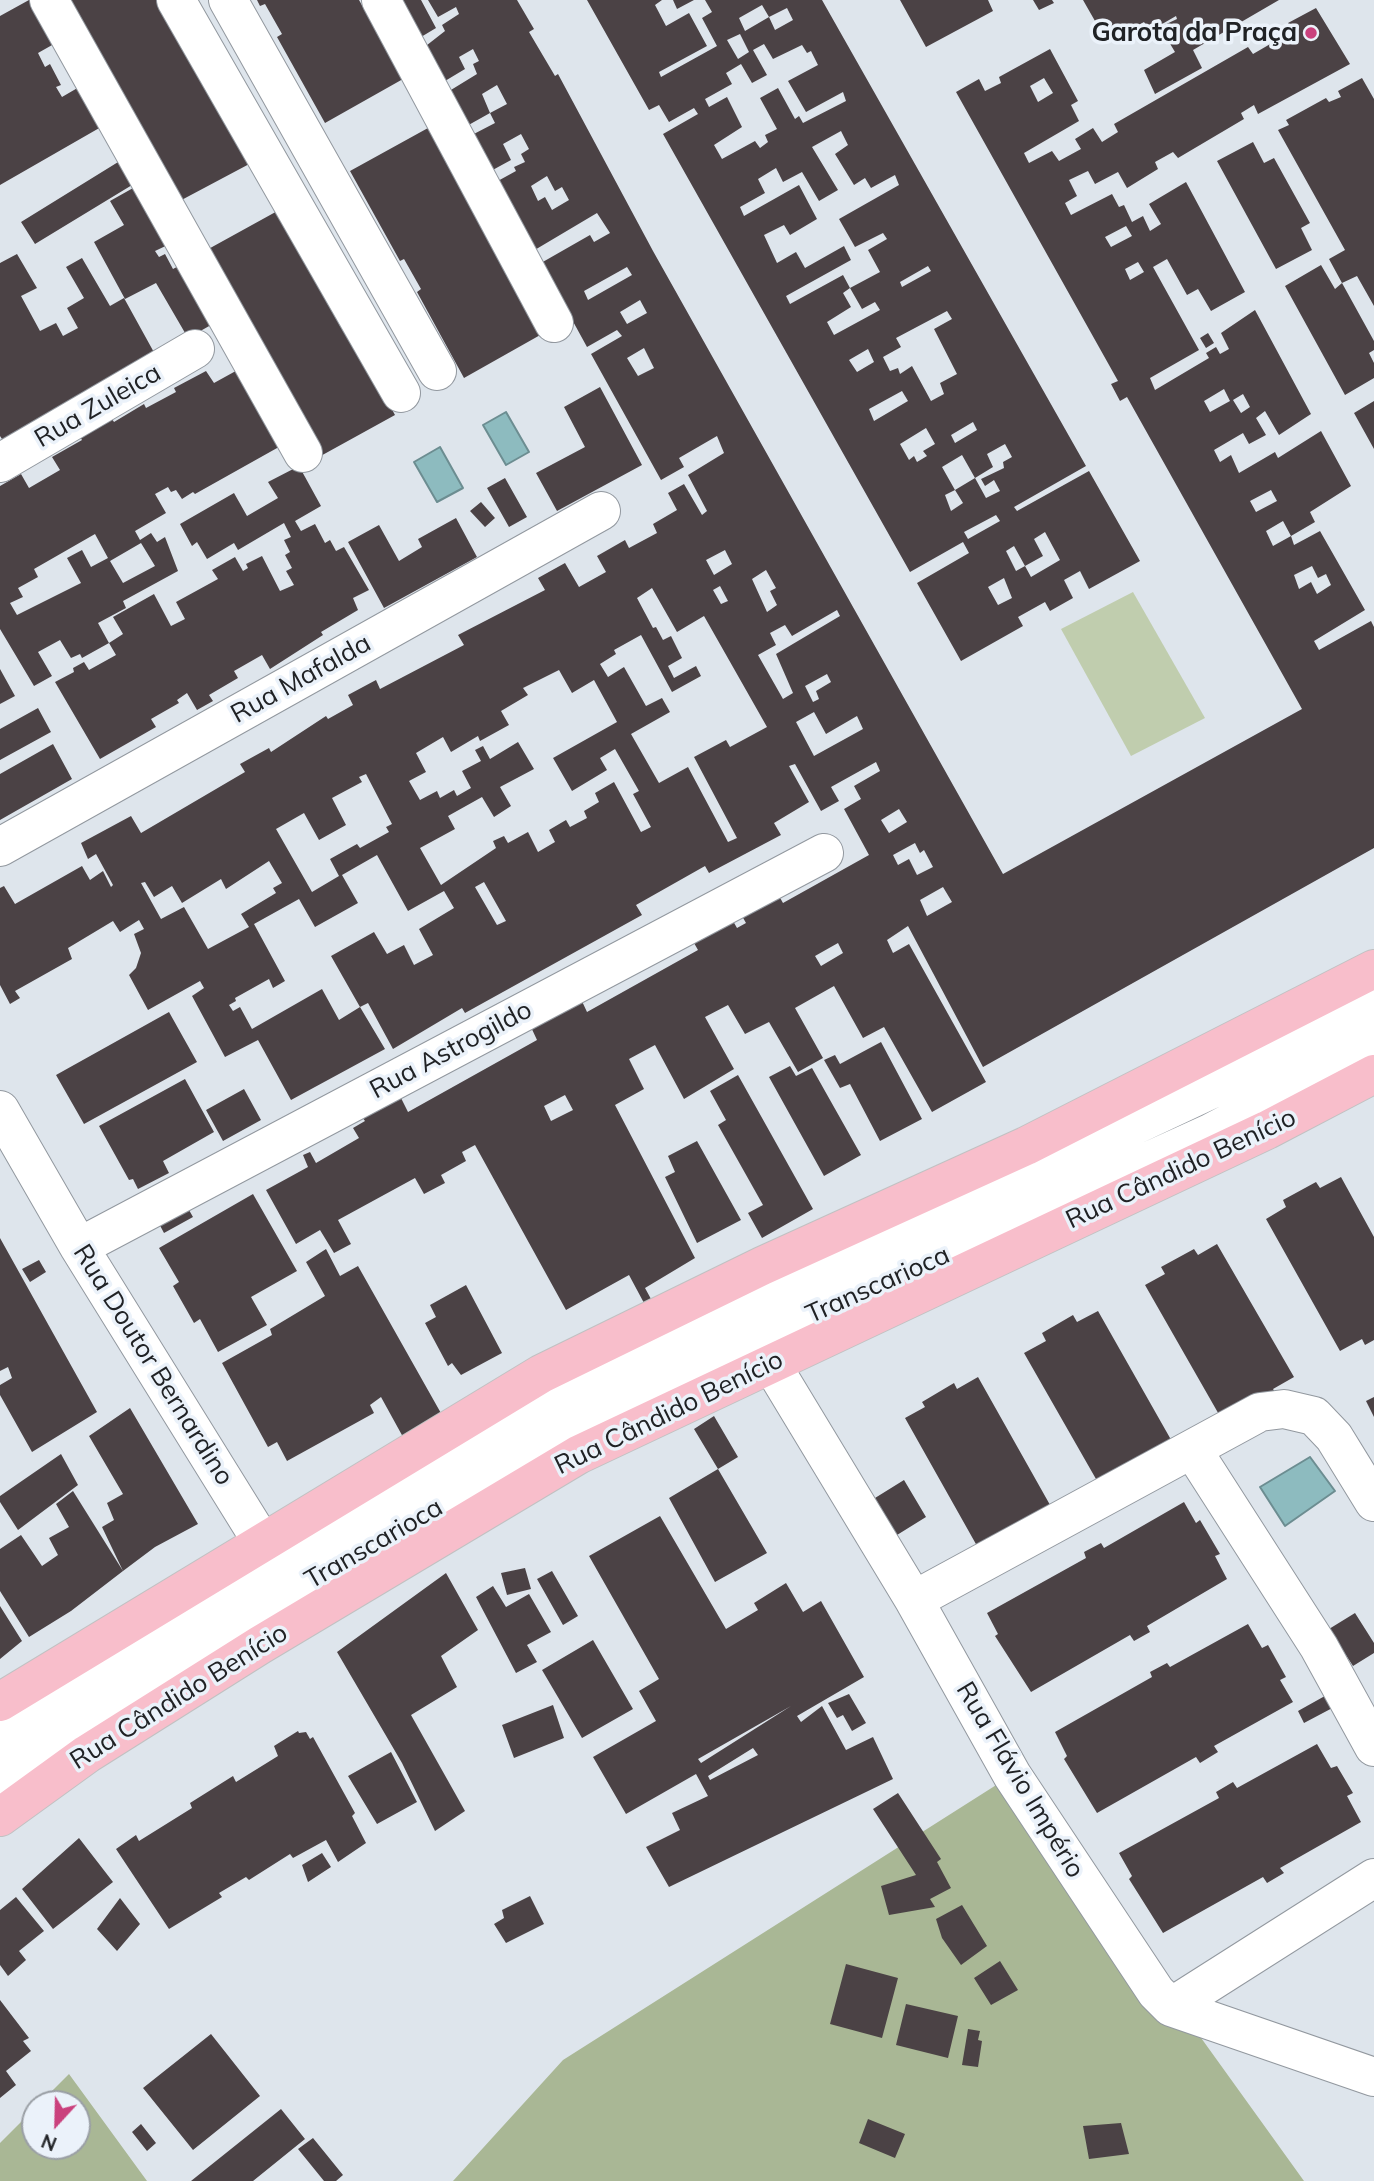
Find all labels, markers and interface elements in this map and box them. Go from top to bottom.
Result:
place label: Garota da Praça [1091,17,1297,49]
marker: Garota da Praça [1303,25,1319,41]
street label: Rua Zuleica [29,357,167,455]
street label: Rua Mafalda [226,628,376,730]
street label: Rua Astrogildo [365,994,537,1106]
street label: Rua Cândido Benício [1061,1102,1301,1236]
street label: Rua Doutor Bernardino [66,1239,240,1491]
street label: Transcarioca [801,1239,955,1331]
street label: Rua Cândido Benício [550,1344,788,1482]
street label: Transcarioca [300,1492,448,1596]
street label: Rua Cândido Benício [65,1617,293,1777]
street label: Rua Flávio Império [949,1676,1091,1884]
north arrow [21,2090,91,2160]
text: N [38,2129,60,2156]

